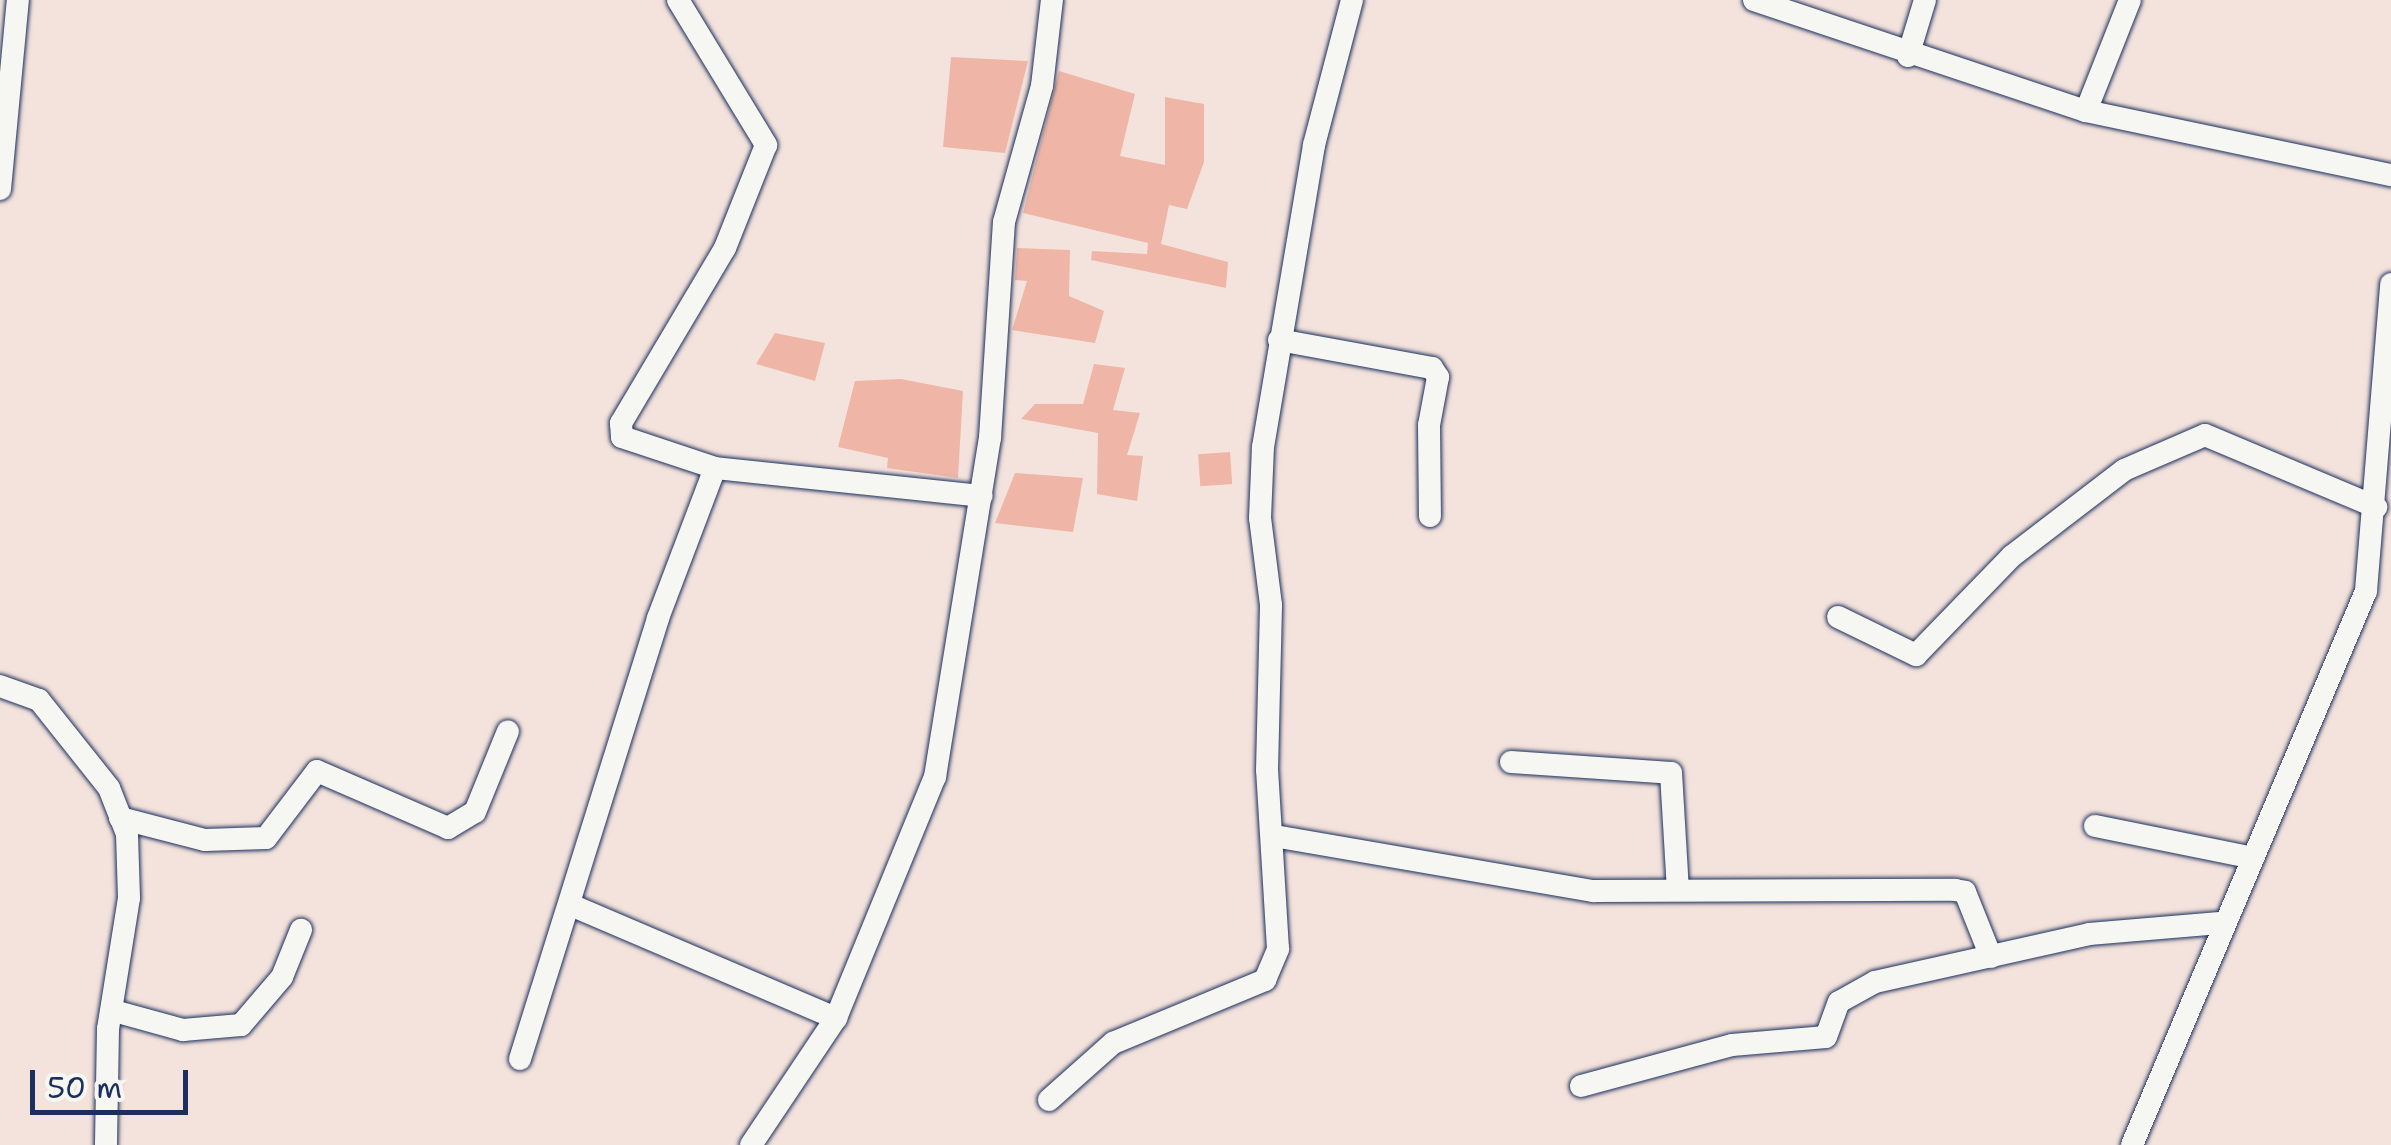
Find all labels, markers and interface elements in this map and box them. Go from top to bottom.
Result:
scale bar [35,1050,192,1112]
text: 50 m [47,1067,122,1108]

